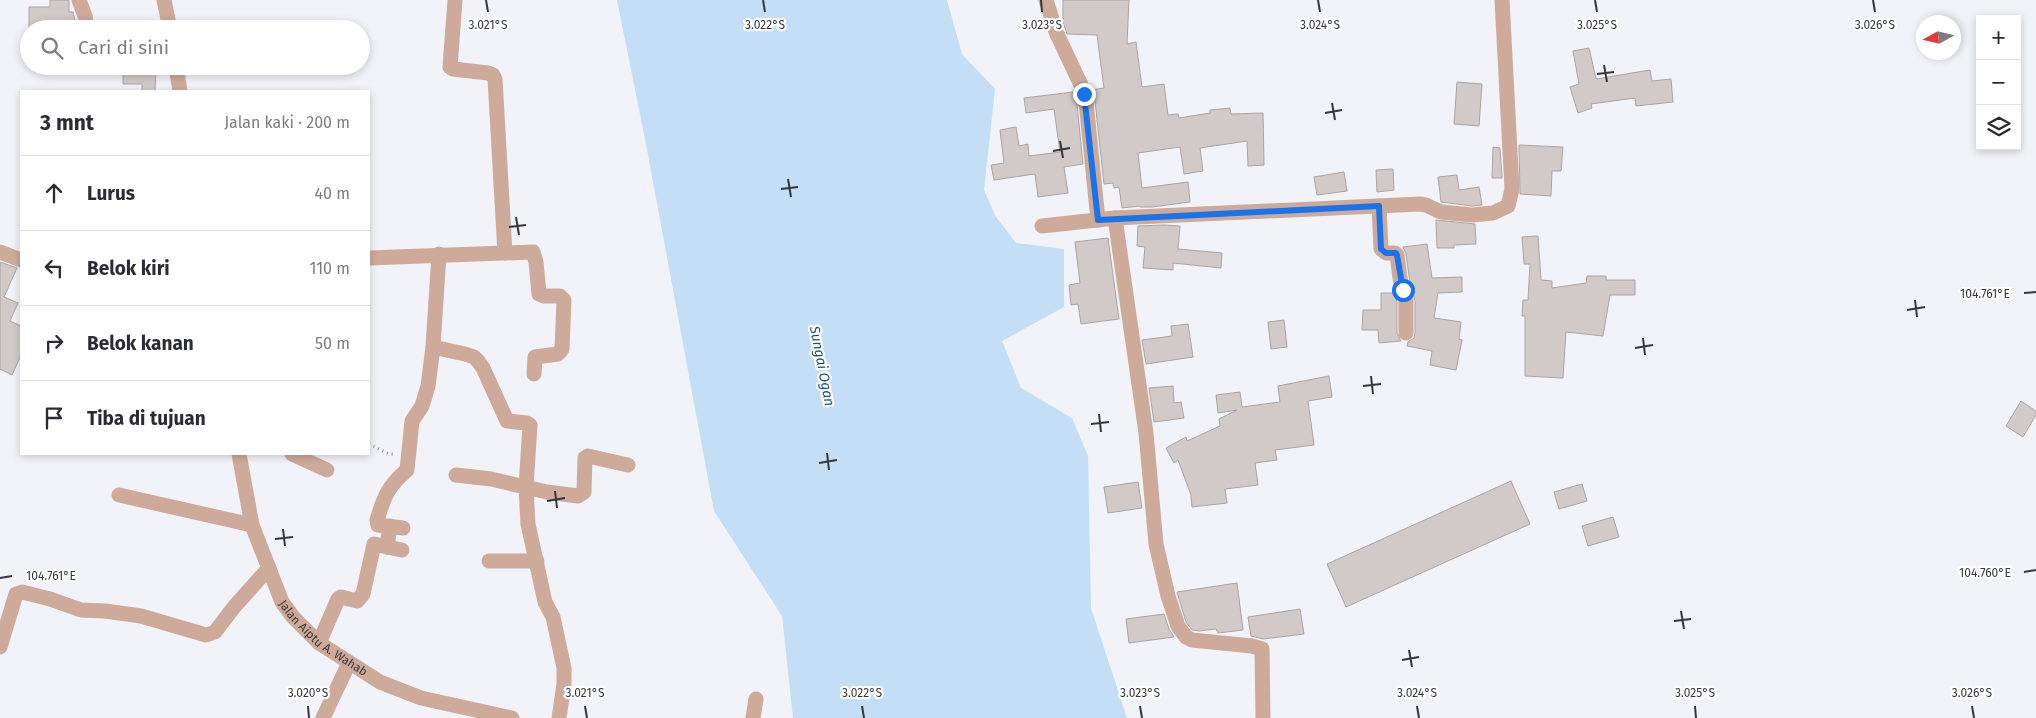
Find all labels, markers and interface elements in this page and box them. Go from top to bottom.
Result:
north arrow [1916,15,1961,60]
map controls [1976,15,2021,150]
button: + [1976,15,2021,60]
text: 3.021°S [469,18,508,32]
text: 3.022°S [745,18,785,32]
text: 3.023°S [1022,18,1062,32]
text: 3.024°S [1300,18,1341,32]
text: 3.025°S [1577,18,1617,32]
text: 3.026°S [1855,18,1896,32]
search box [20,20,370,75]
icon: search [38,34,66,62]
text: Cari di sini [78,36,169,59]
button: − [1976,60,2021,105]
route end [1073,83,1096,106]
button: layers [1976,105,2021,150]
text: 3 mnt [40,110,94,136]
text: Jalan kaki · 200 m [224,113,350,132]
icon: ahead [40,179,68,207]
text: Lurus [87,182,135,205]
text: 40 m [315,184,350,203]
icon: left [40,254,68,282]
text: Belok kiri [87,257,170,280]
text: 110 m [309,259,350,278]
route start [1392,279,1415,302]
text: 104.761°E [1960,287,2010,301]
water label: Sungai Ogan [806,324,838,407]
icon: right [40,329,68,357]
text: Belok kanan [87,332,194,355]
text: 50 m [315,334,350,353]
icon: arrive [40,404,68,432]
text: Tiba di tujuan [87,407,206,430]
text: 104.760°E [1959,566,2011,580]
text: 104.761°E [26,569,76,583]
street label: Jalan Aiptu A. Wahab [276,597,370,679]
text: 3.020°S [288,686,329,700]
text: 3.021°S [566,686,605,700]
text: 3.022°S [842,686,882,700]
text: 3.023°S [1120,686,1160,700]
text: 3.024°S [1397,686,1438,700]
text: 3.025°S [1675,686,1715,700]
text: 3.026°S [1952,686,1993,700]

